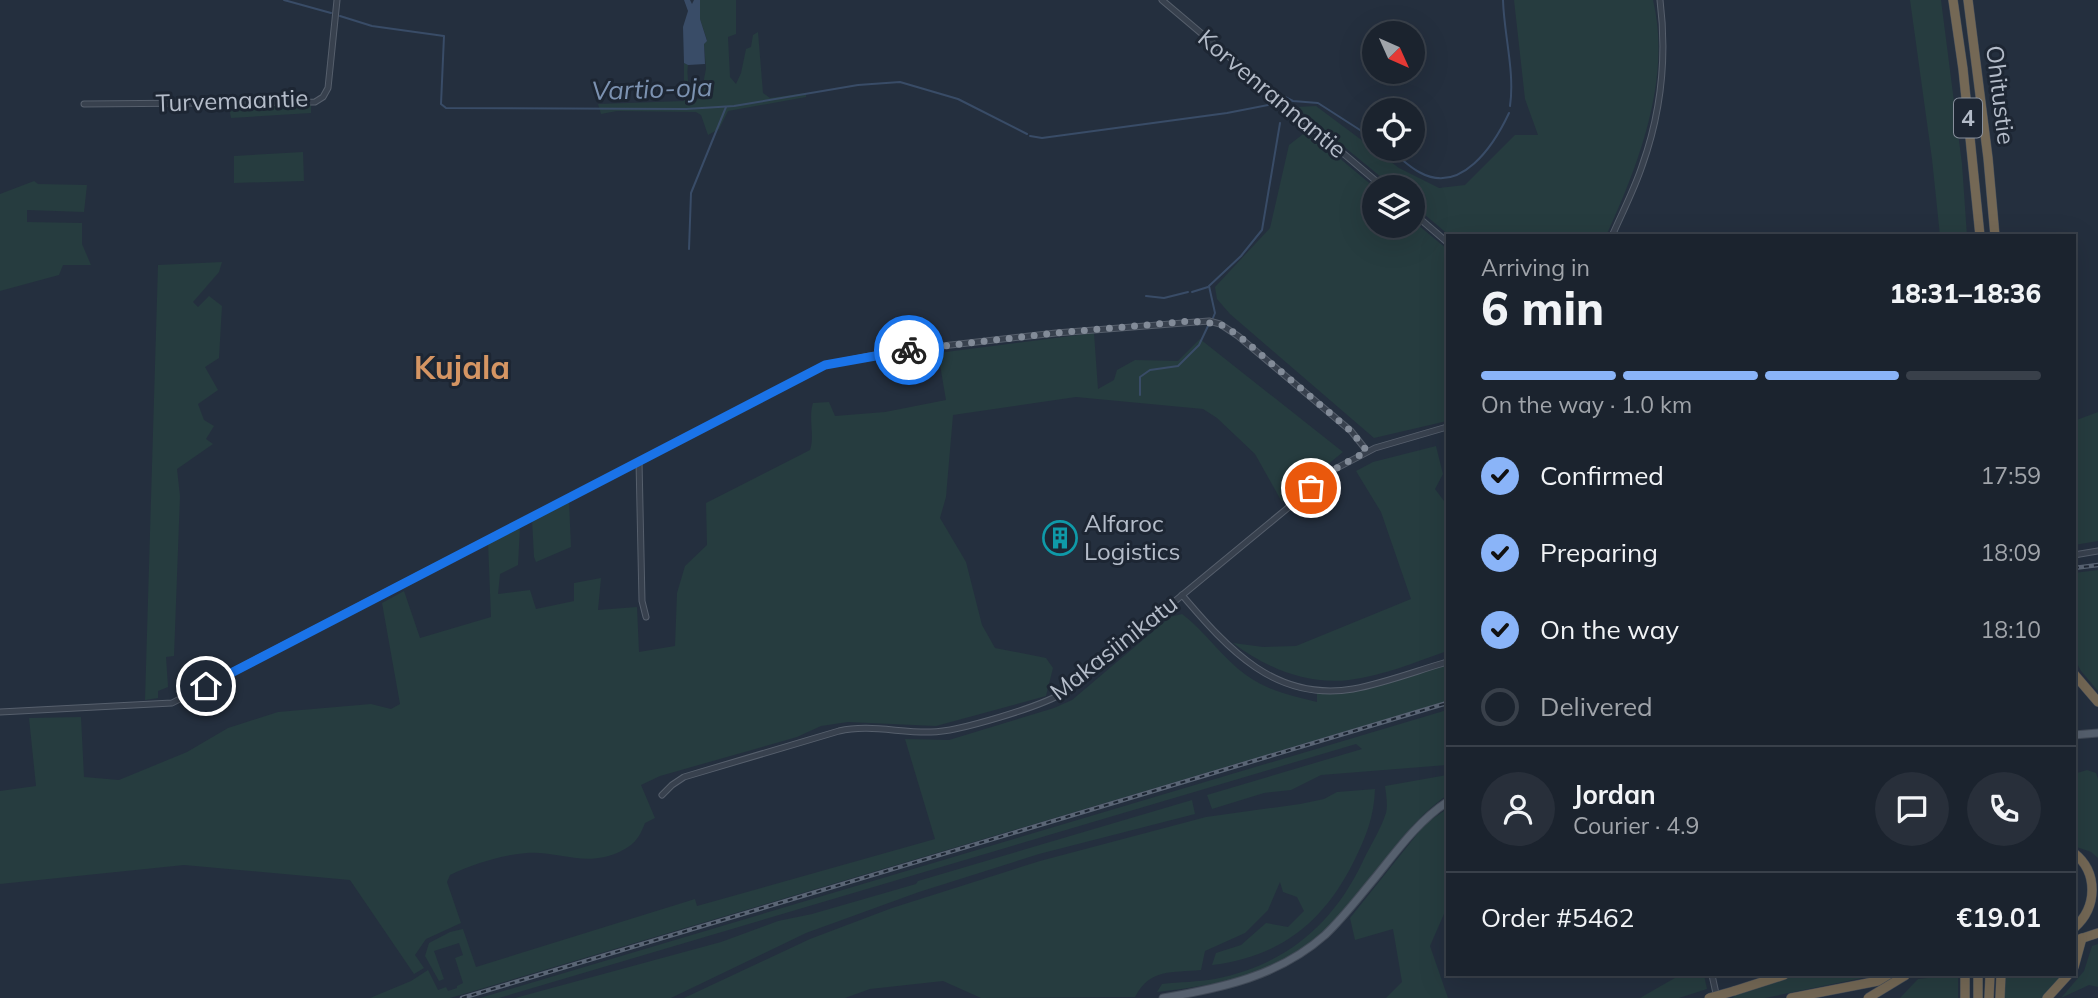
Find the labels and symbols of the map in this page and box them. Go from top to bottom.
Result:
north arrow [1362,21,1424,84]
street label: Korvenrannantie [1192,22,1353,164]
street label: Ohitustie [1980,44,2022,146]
water label: Vartio-oja [591,70,713,107]
street label: Turvemaantie [155,82,309,118]
road number: 4 [1954,99,1982,138]
courier [874,315,944,385]
district label: Kujala [414,347,510,387]
pin [1281,458,1341,518]
place label: Alfaroc Logistics [1084,508,1181,566]
building icon: Alfaroc Logistics [1041,519,1079,557]
street label: Makasiinikatu [1044,588,1183,706]
pin [176,656,236,716]

